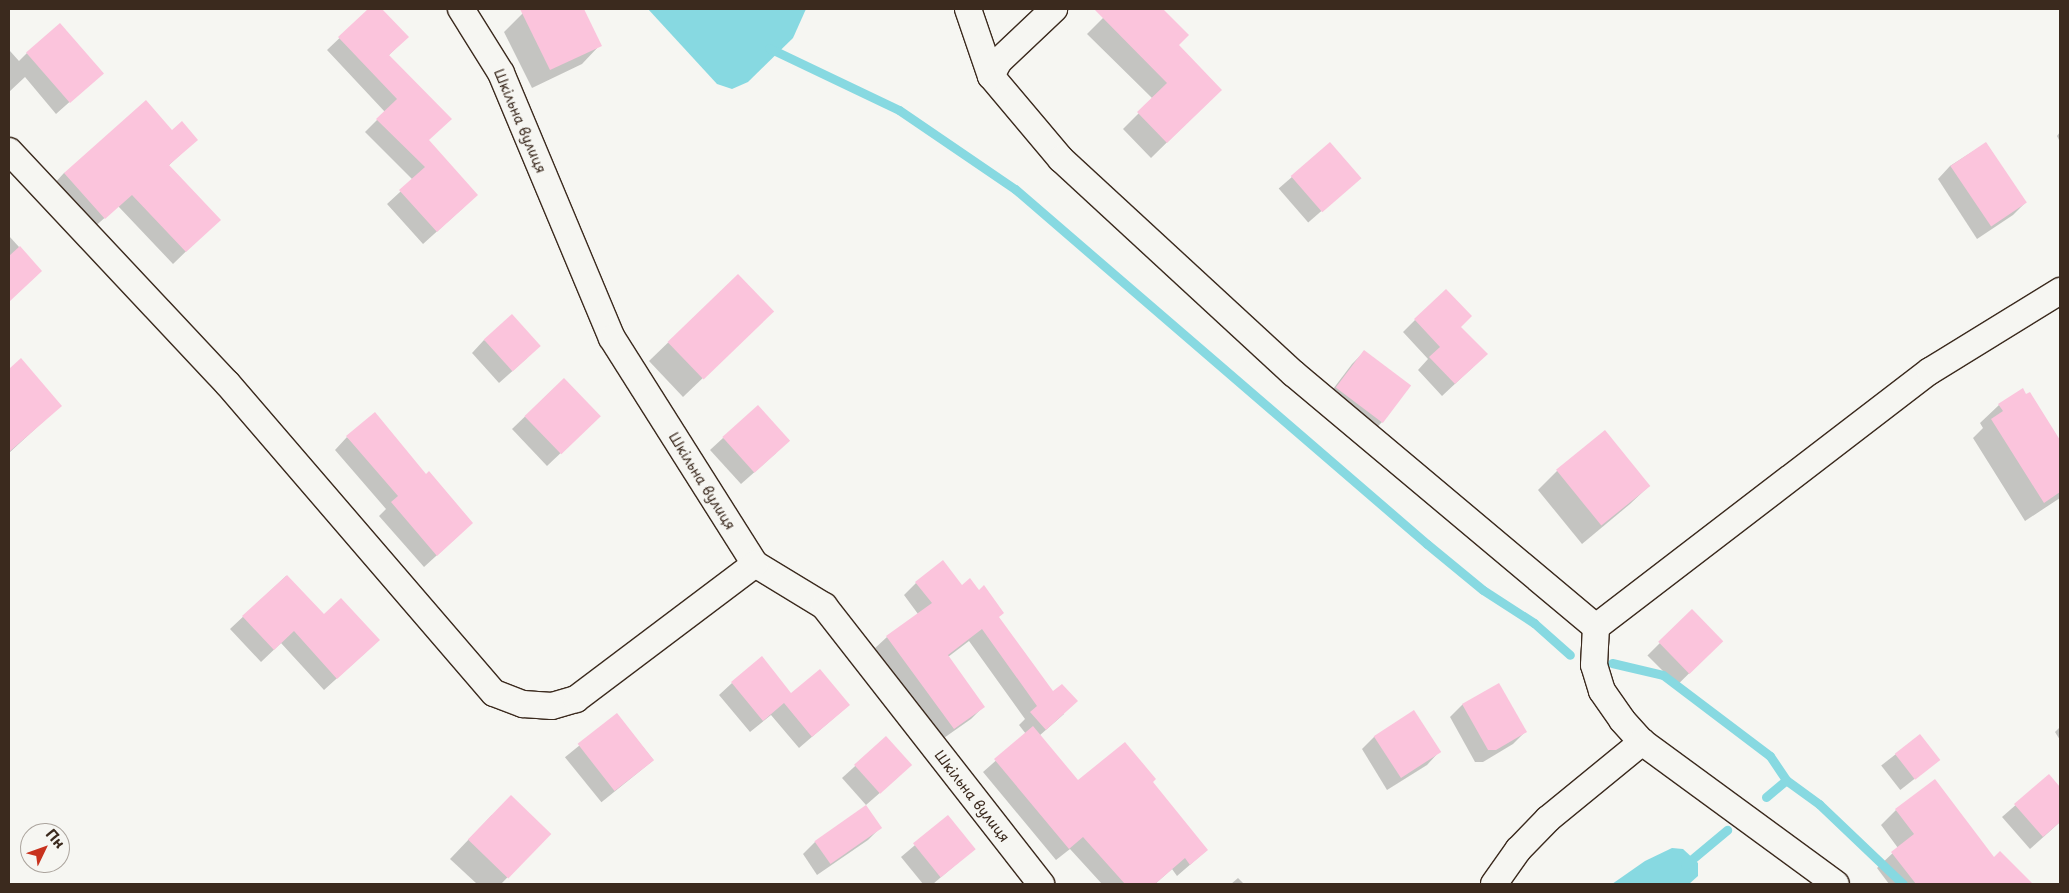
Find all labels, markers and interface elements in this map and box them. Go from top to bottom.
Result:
street label: Шкільна вулиця [490,66,550,176]
street label: Шкільна вулиця [665,429,739,533]
street label: Шкільна вулиця [931,746,1013,846]
north arrow [20,823,70,873]
text: Пн [41,824,70,853]

